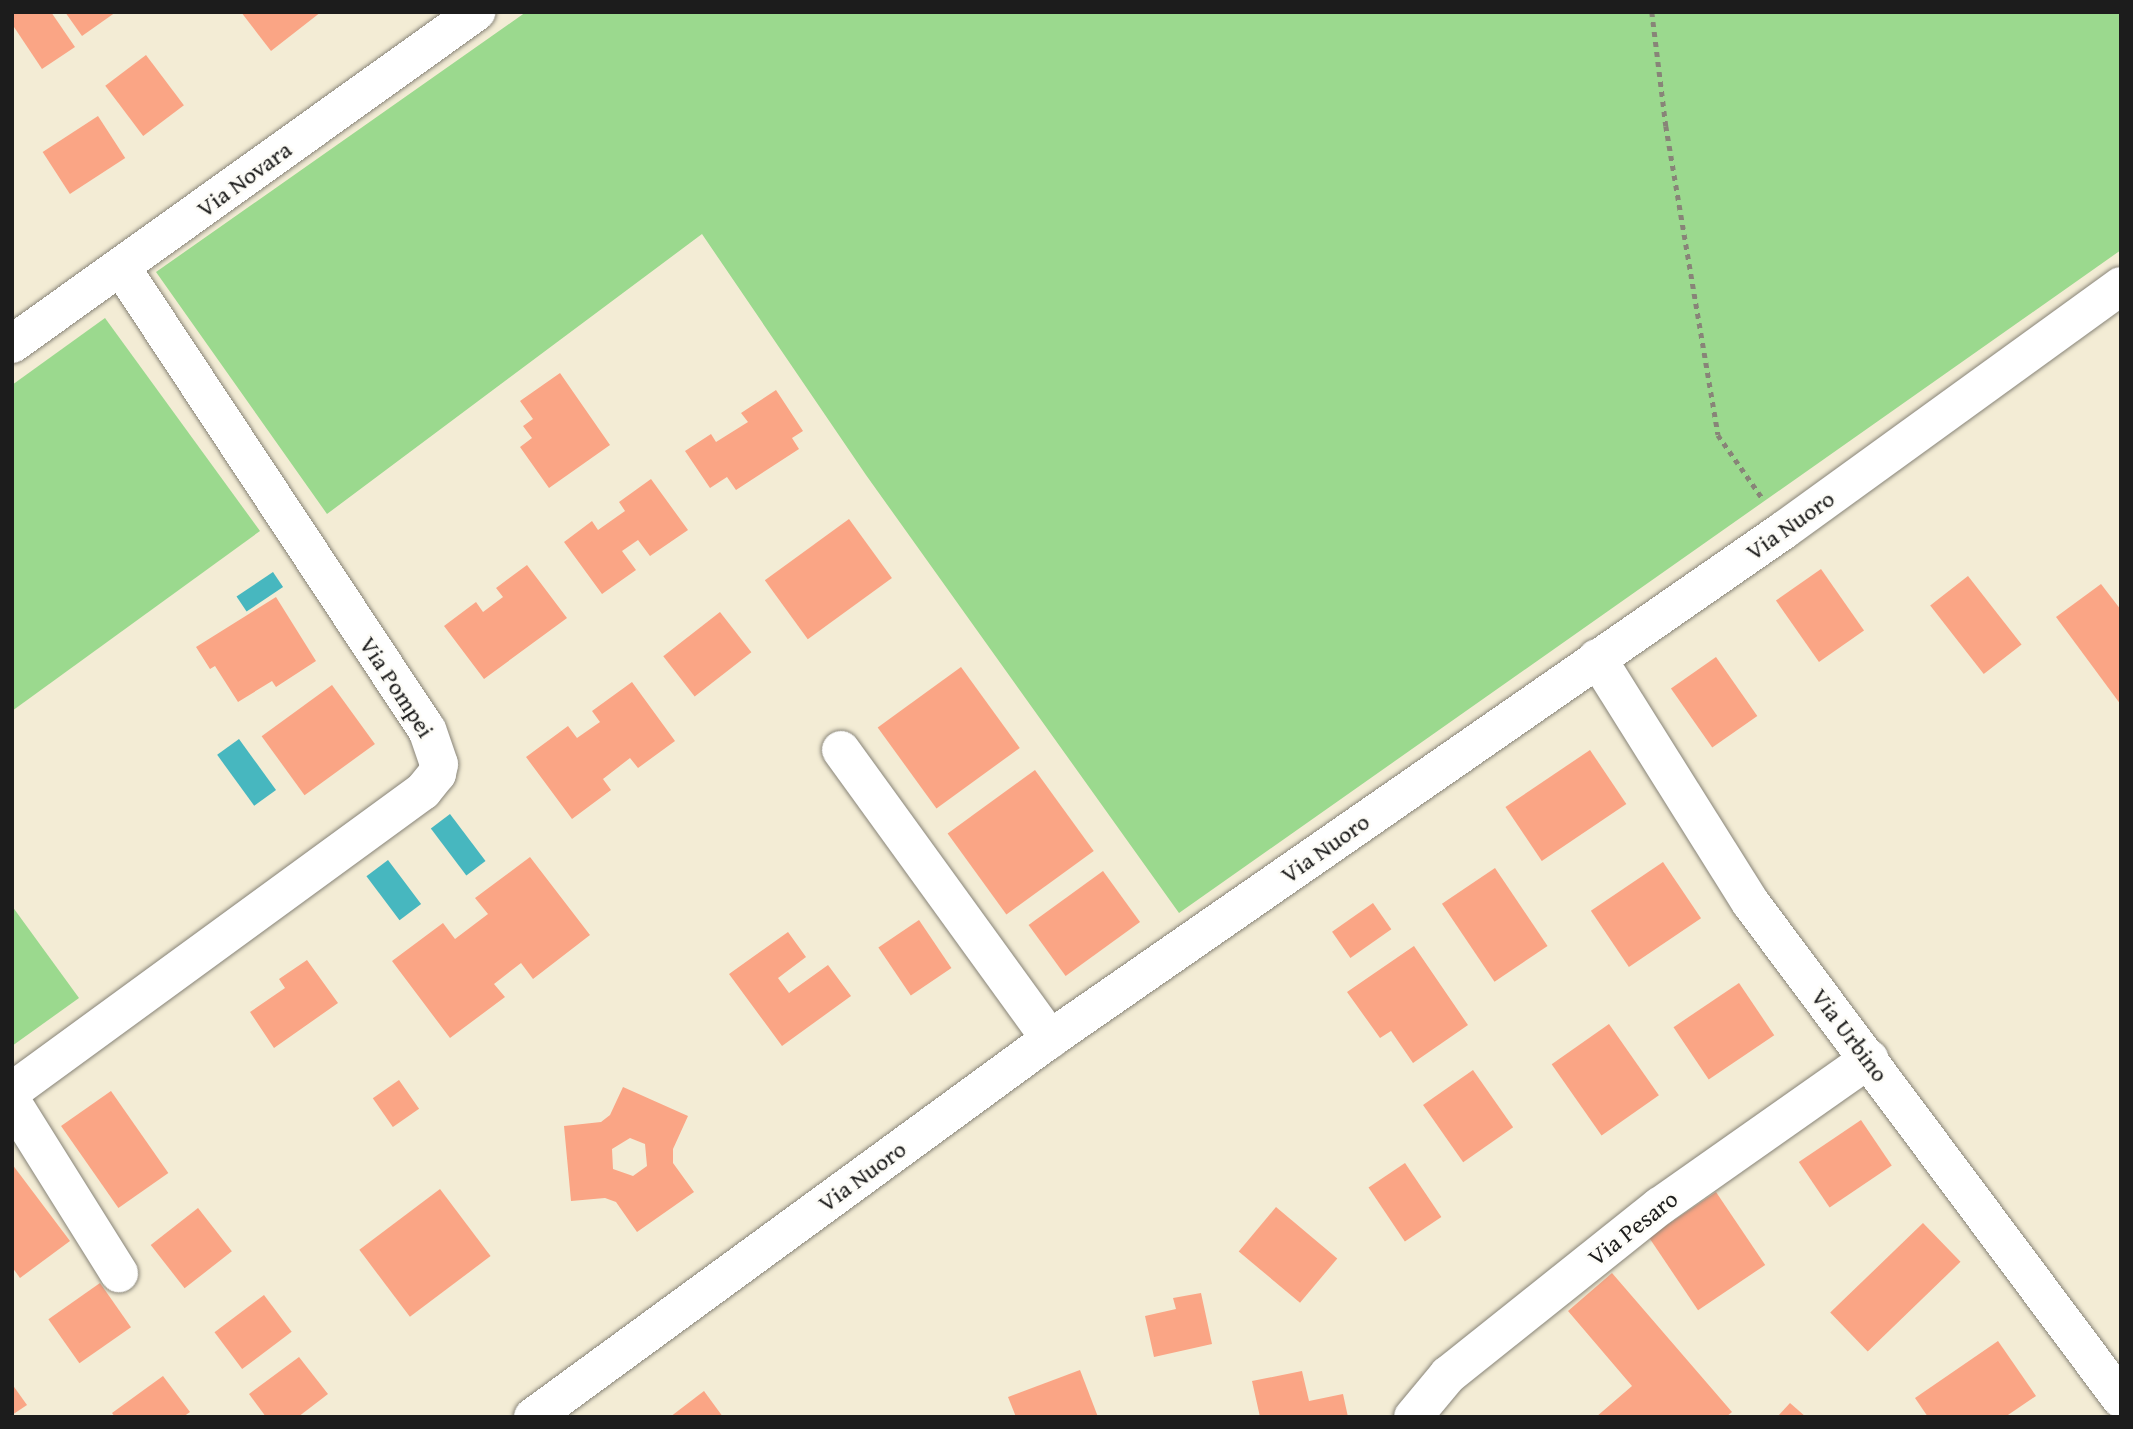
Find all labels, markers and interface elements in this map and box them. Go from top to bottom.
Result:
street label: Via Novara [191,135,297,223]
street label: Via Nuoro [1740,484,1840,566]
street label: Via Pompei [354,631,440,743]
street label: Via Nuoro [1275,807,1375,889]
street label: Via Urbino [1806,983,1894,1087]
street label: Via Nuoro [812,1134,912,1218]
street label: Via Pesaro [1582,1184,1684,1272]

